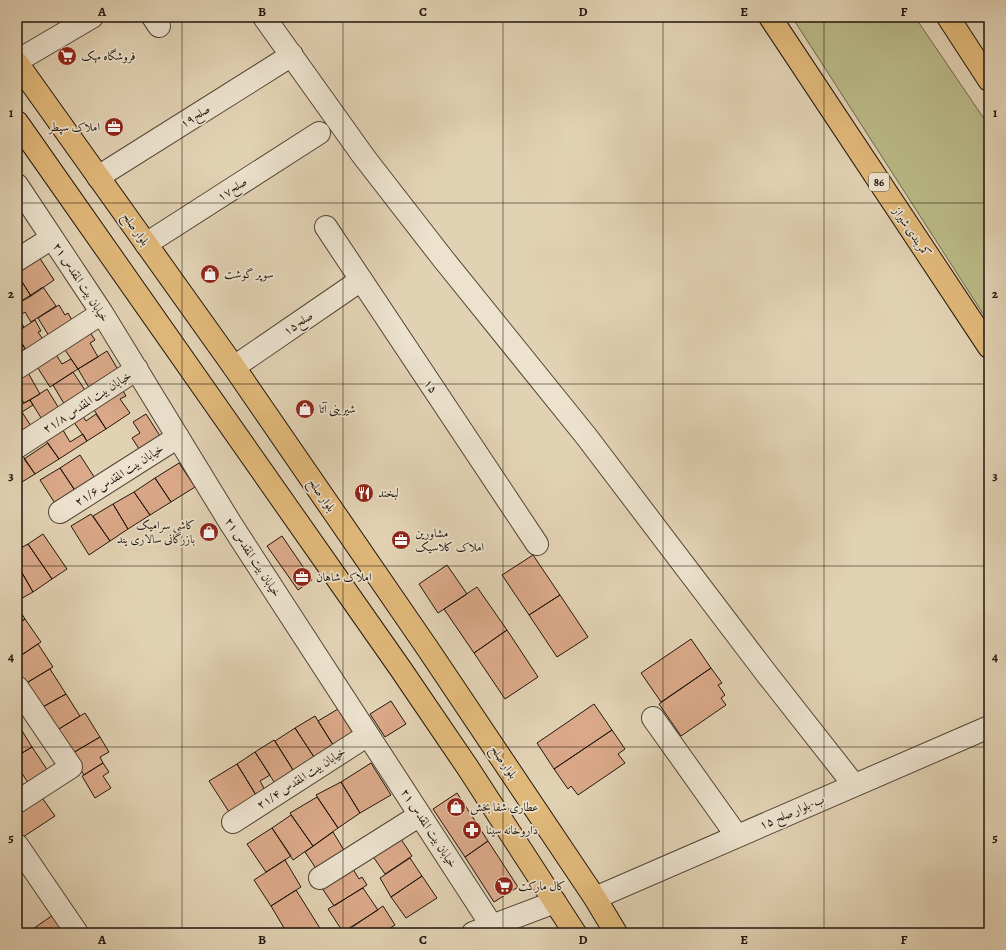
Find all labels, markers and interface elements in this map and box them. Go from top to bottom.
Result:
text: A [97,3,107,20]
text: B [258,3,266,20]
text: C [419,3,427,20]
text: D [578,3,588,20]
text: E [740,3,748,20]
text: F [901,3,908,20]
supermarket icon: فروشگاه مهک [56,45,78,67]
place label: فروشگاه مهک [81,48,136,64]
street label: صلح۱۹ [177,101,215,134]
text: 1 [9,104,14,121]
text: 1 [993,104,998,121]
office icon: املاک سپطر [103,116,125,138]
place label: املاک سپطر [47,119,100,135]
street label: صلح۱۷ [214,173,252,207]
road number: 86 [869,173,889,191]
street label: کمربندی شیراز [889,203,935,260]
street label: بلوار صلح [116,209,153,251]
street label: خیابان بیت المقدس ۲۱ [49,239,113,325]
shop icon: سوپر گوشت [199,263,221,285]
place label: سوپر گوشت [224,266,274,282]
text: 2 [8,285,15,302]
text: 2 [992,285,999,302]
street label: صلح۱۵ [280,307,318,341]
street label: خیابان بیت المقدس ۲۱/۸ [40,367,135,437]
street label: ۱۵ [420,376,442,396]
shop icon: شیرینی آتا [294,398,316,420]
place label: شیرینی آتا [319,401,356,417]
street label: خیابان بیت المقدس ۲۱/۶ [72,440,167,510]
text: 3 [8,467,14,484]
text: 3 [992,467,998,484]
street label: بلوار صلح [302,475,339,517]
restaurant icon: لبخند [353,482,375,504]
place label: لبخند [378,485,399,501]
street label: خیابان بیت المقدس ۲۱ [221,514,285,600]
place label: کاشی سرامیک بازرگانی سالاری یند [117,517,195,547]
shop icon: کاشی سرامیک بازرگانی سالاری یند [198,521,220,543]
place label: مشاورین املاک کلاسیک [415,525,485,555]
office icon: مشاورین املاک کلاسیک [390,529,412,551]
office icon: املاک شاهان [291,566,313,588]
place label: املاک شاهان [316,569,372,585]
text: 4 [8,648,14,665]
text: 4 [992,648,998,665]
street label: بلوار صلح [484,742,521,784]
street label: خیابان بیت المقدس ۲۱/۴ [254,743,349,813]
street label: خیابان بیت المقدس ۲۱ [397,785,461,871]
street label: ۱۵ ب-بلوار صلح [757,791,828,836]
shop icon: عطاری شفا بخش [445,796,467,818]
place label: عطاری شفا بخش [470,799,539,816]
pharmacy icon: داروخانه سینا [461,819,483,841]
place label: داروخانه سینا [486,822,538,838]
text: 5 [8,829,14,846]
text: 5 [992,829,998,846]
supermarket icon: کال مارکت [493,875,515,897]
place label: کال مارکت [518,878,566,894]
text: A [97,931,107,948]
text: B [258,931,266,948]
text: C [419,931,427,948]
text: D [578,931,588,948]
text: E [740,931,748,948]
text: F [901,931,908,948]

